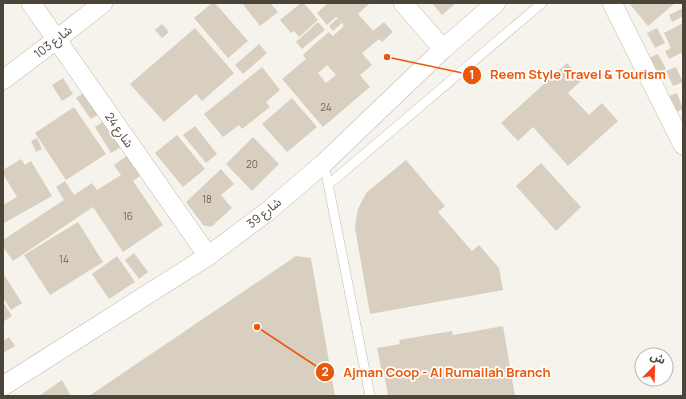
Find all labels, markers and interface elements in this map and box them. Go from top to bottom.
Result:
street label: شارع 103 [30,21,76,63]
callout: Reem Style Travel & Tourism [462,62,674,87]
text: Reem Style Travel & Tourism [490,65,666,83]
text: 1 [469,66,475,83]
house number: 24 [320,100,332,114]
street label: شارع 24 [100,109,138,151]
house number: 20 [246,157,258,171]
house number: 18 [202,192,212,206]
street label: شارع 39 [243,193,285,233]
house number: 16 [123,209,133,223]
house number: 14 [59,252,69,266]
north arrow [634,347,674,387]
text: ش [648,347,668,367]
callout: Ajman Coop - Al Rumailah Branch [315,360,559,385]
text: 2 [321,363,329,380]
text: Ajman Coop - Al Rumailah Branch [343,363,551,381]

